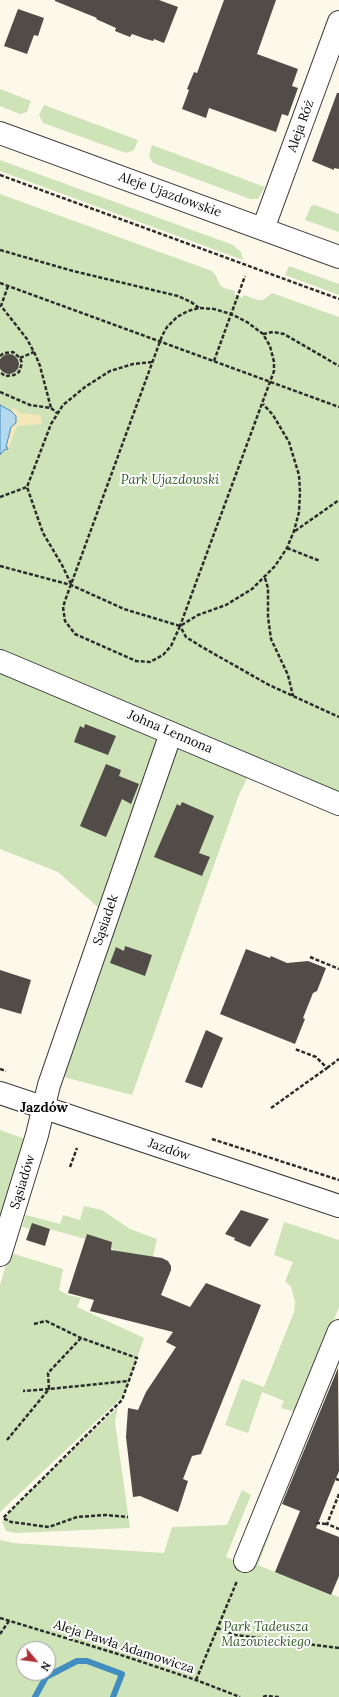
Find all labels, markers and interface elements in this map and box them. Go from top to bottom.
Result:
street label: Aleja Róż [284,98,318,154]
street label: Aleje Ujazdowskie [116,169,224,221]
park label: Park Ujazdowski [121,472,219,488]
street label: Johna Lennona [125,707,215,757]
street label: Sąsiadek [90,893,122,947]
district label: Jazdów [20,1100,68,1116]
street label: Jazdów [146,1136,192,1164]
street label: Sąsiadów [7,1153,39,1211]
street label: Aleja Pawła Adamowicza [52,1617,196,1677]
park label: Park Tadeusza Mazowieckiego [221,1619,311,1650]
north arrow [16,1641,56,1681]
text: N [37,1659,54,1673]

